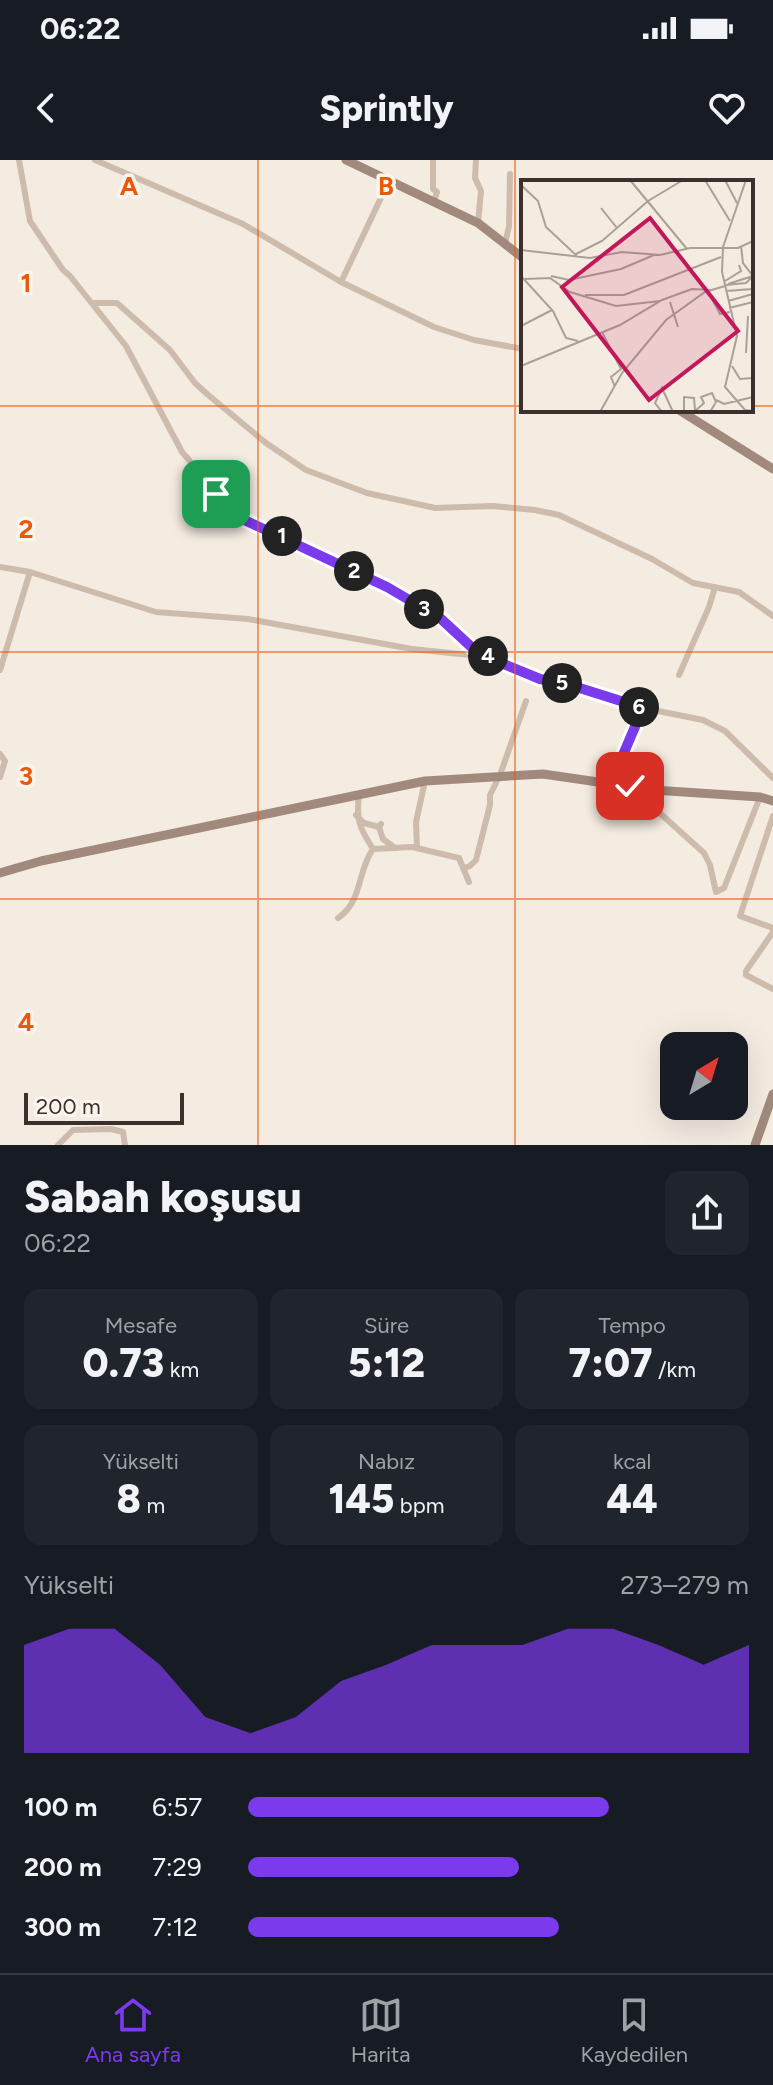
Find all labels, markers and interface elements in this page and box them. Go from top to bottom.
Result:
text: 06:22 [40,10,121,47]
icon: back [24,86,68,130]
icon: heart [705,86,749,130]
text: Sprintly [319,87,454,130]
text: A [120,170,139,202]
text: B [378,170,394,202]
inset map [521,180,753,412]
text: 1 [21,267,31,299]
pin [182,460,250,528]
icon: arrive [194,472,238,516]
text: 2 [18,513,34,545]
pin: 1 [262,516,302,556]
text: 1 [277,522,287,549]
pin: 2 [334,551,374,591]
text: 2 [348,557,360,584]
pin: 3 [404,589,444,629]
text: 3 [418,595,430,622]
pin: 4 [468,636,508,676]
text: 4 [481,642,495,669]
pin: 5 [542,663,582,703]
text: 5 [556,669,568,696]
pin: 6 [619,687,659,727]
text: 6 [633,693,645,720]
pin [596,752,664,820]
text: 3 [19,760,33,792]
icon: check [608,764,652,808]
text: 4 [18,1006,34,1038]
north arrow [660,1032,748,1120]
map controls [660,1032,748,1120]
scale bar [24,1089,184,1125]
text: 200 m [36,1093,101,1120]
text: Sabah koşusu [24,1170,302,1223]
button: share [665,1171,749,1255]
text: 06:22 [24,1227,91,1259]
text: Mesafe [105,1312,177,1339]
text: Süre [364,1312,409,1339]
text: Tempo [599,1312,666,1339]
text: 0.73 [83,1339,164,1387]
text: 5:12 [348,1339,425,1387]
text: 7:07 [568,1339,653,1387]
text: km [164,1356,199,1383]
text: /km [653,1356,696,1383]
text: Yükselti [103,1448,179,1475]
text: Nabız [358,1448,415,1475]
text: kcal [613,1448,651,1475]
text: 8 [117,1475,141,1523]
text: 145 [328,1475,394,1523]
text: 44 [607,1475,658,1523]
text: m [141,1492,165,1519]
text: bpm [394,1492,445,1519]
text: Yükselti [24,1569,114,1601]
text: 273–279 m [620,1569,749,1601]
text: 100 m [24,1791,98,1823]
text: 6:57 [152,1791,202,1823]
text: 200 m [24,1851,102,1883]
text: 7:29 [152,1851,202,1883]
text: 300 m [24,1911,101,1943]
text: 7:12 [152,1911,198,1943]
tab: Ana sayfa [85,1993,181,2068]
tab: Harita [351,1993,411,2068]
tab: Kaydedilen [580,1993,688,2068]

